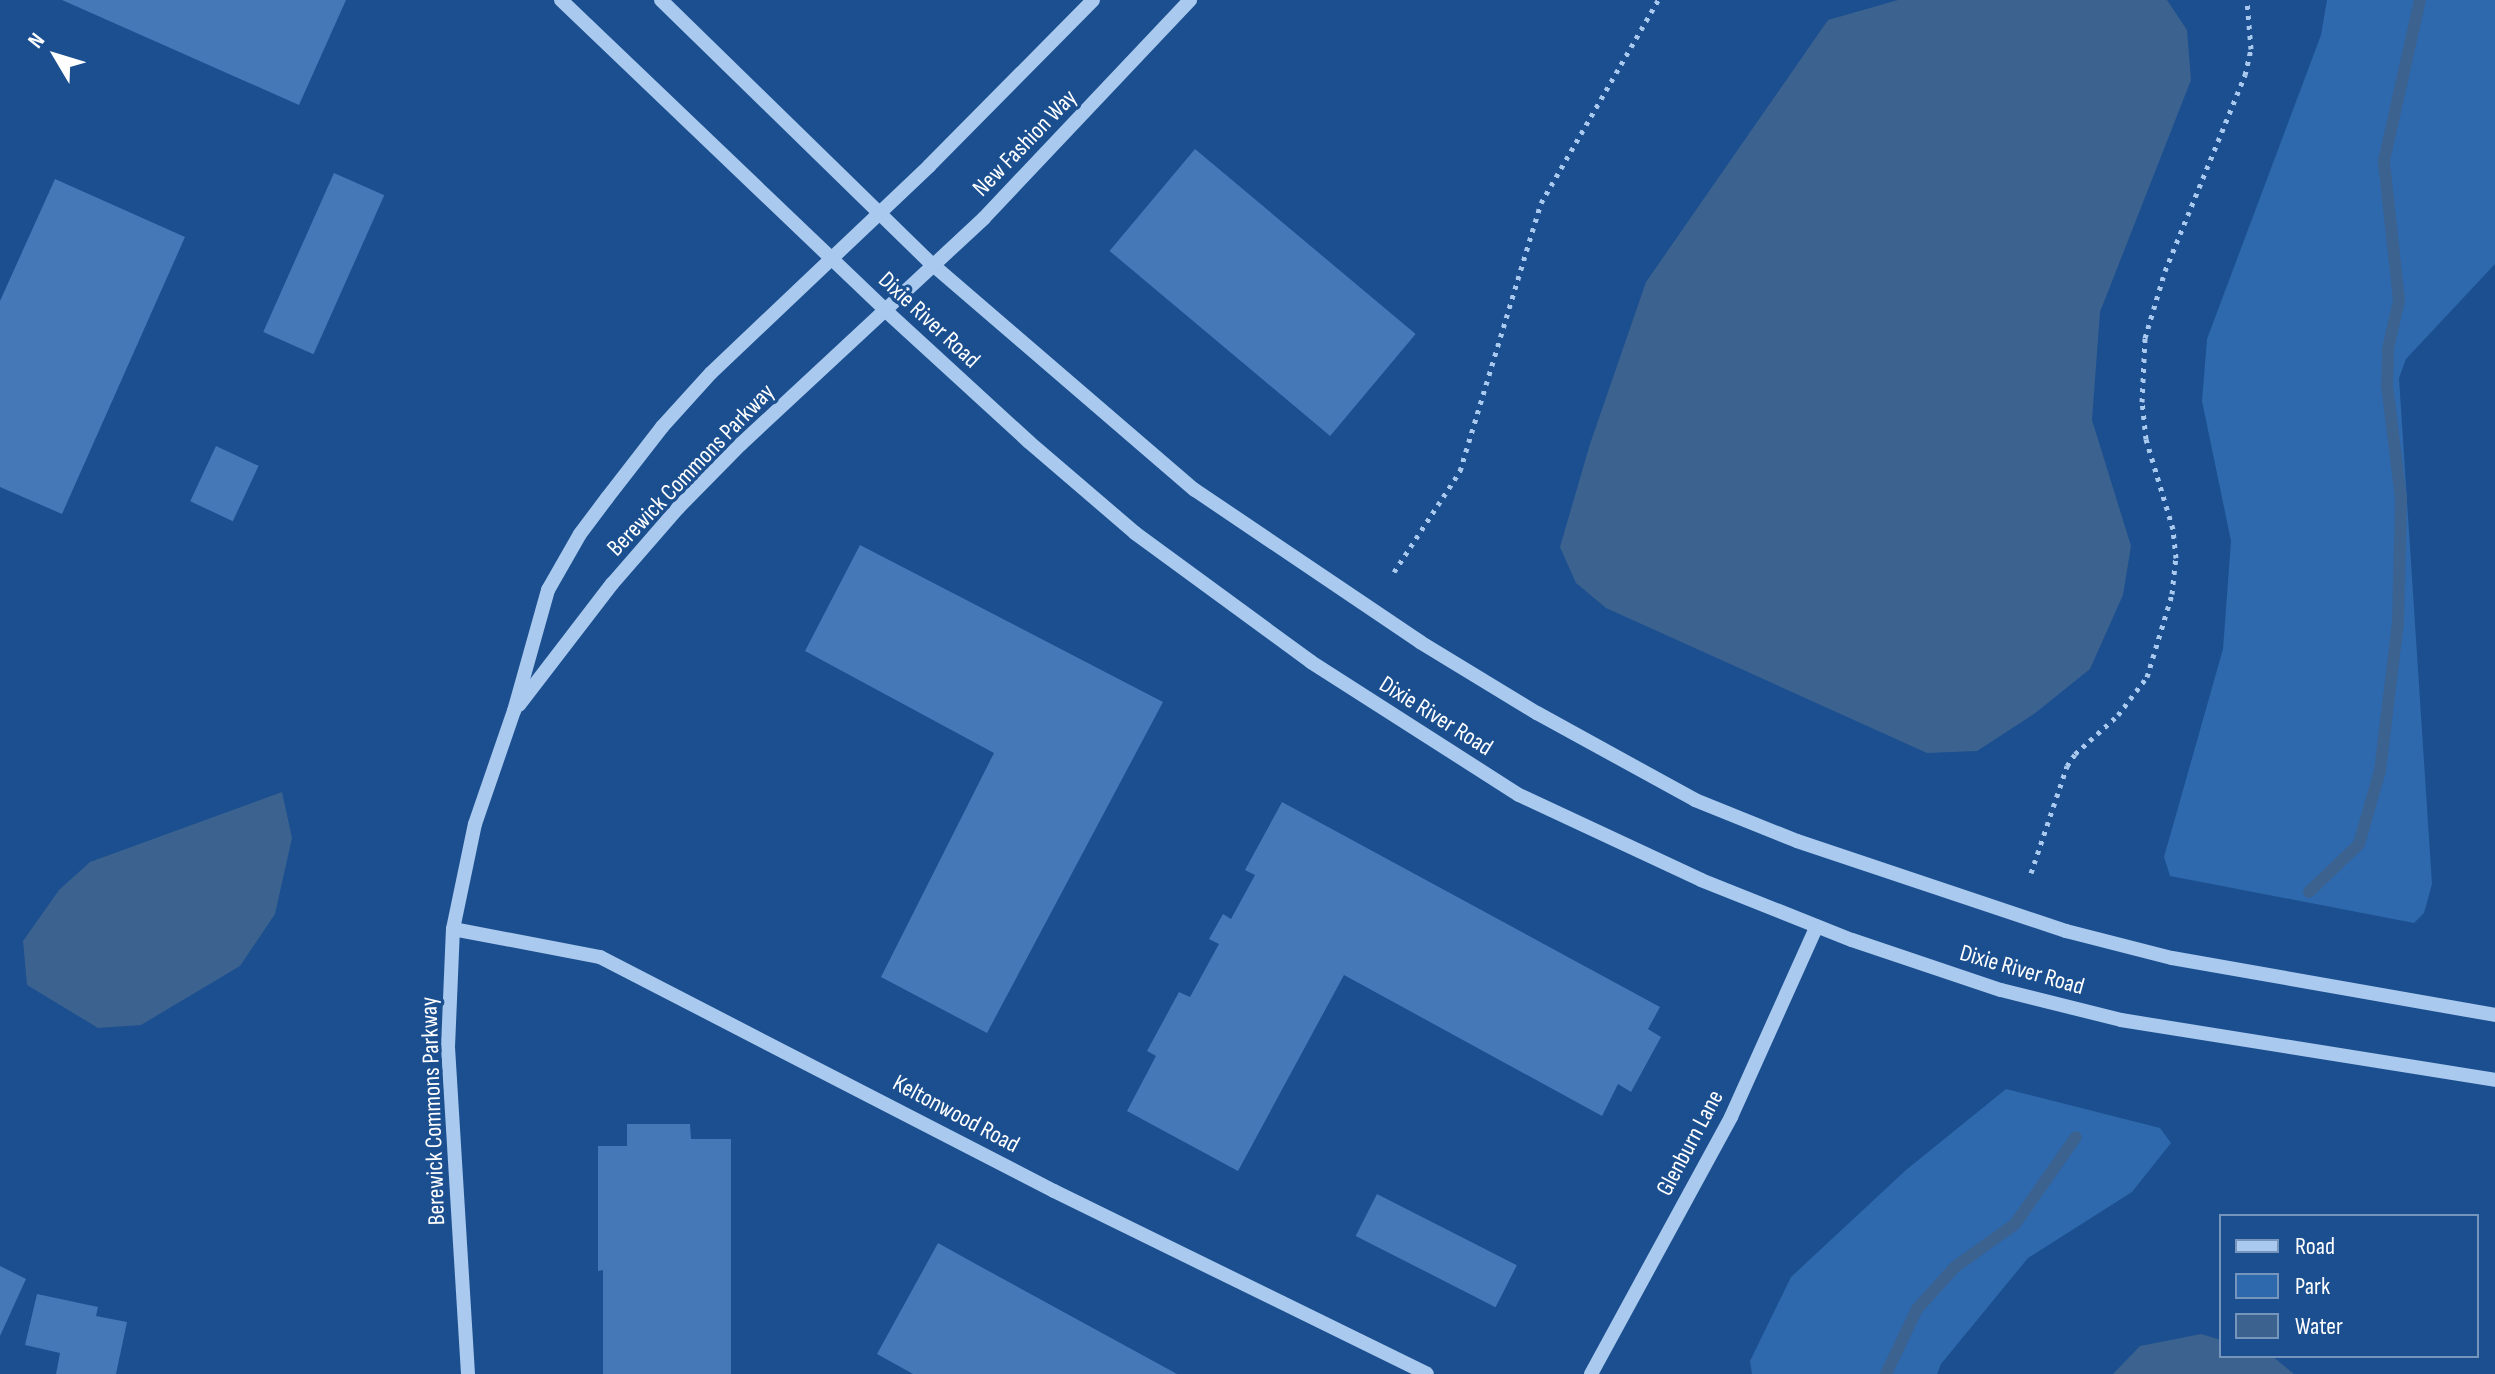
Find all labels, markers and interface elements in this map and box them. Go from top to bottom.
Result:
north arrow [16,16,96,96]
text: N [22,28,51,54]
street label: New Fashion Way [967,83,1083,203]
street label: Dixie River Road [872,266,986,374]
street label: Berewick Commons Parkway [601,378,781,562]
street label: Dixie River Road [1374,670,1498,762]
street label: Dixie River Road [1956,938,2088,1002]
street label: Berewick Commons Parkway [415,996,451,1226]
street label: Keltonwood Road [888,1069,1024,1159]
street label: Glenburn Lane [1650,1085,1730,1201]
legend [2219,1214,2479,1358]
text: Road [2295,1232,2335,1261]
text: Park [2295,1272,2330,1301]
text: Water [2295,1312,2343,1341]

